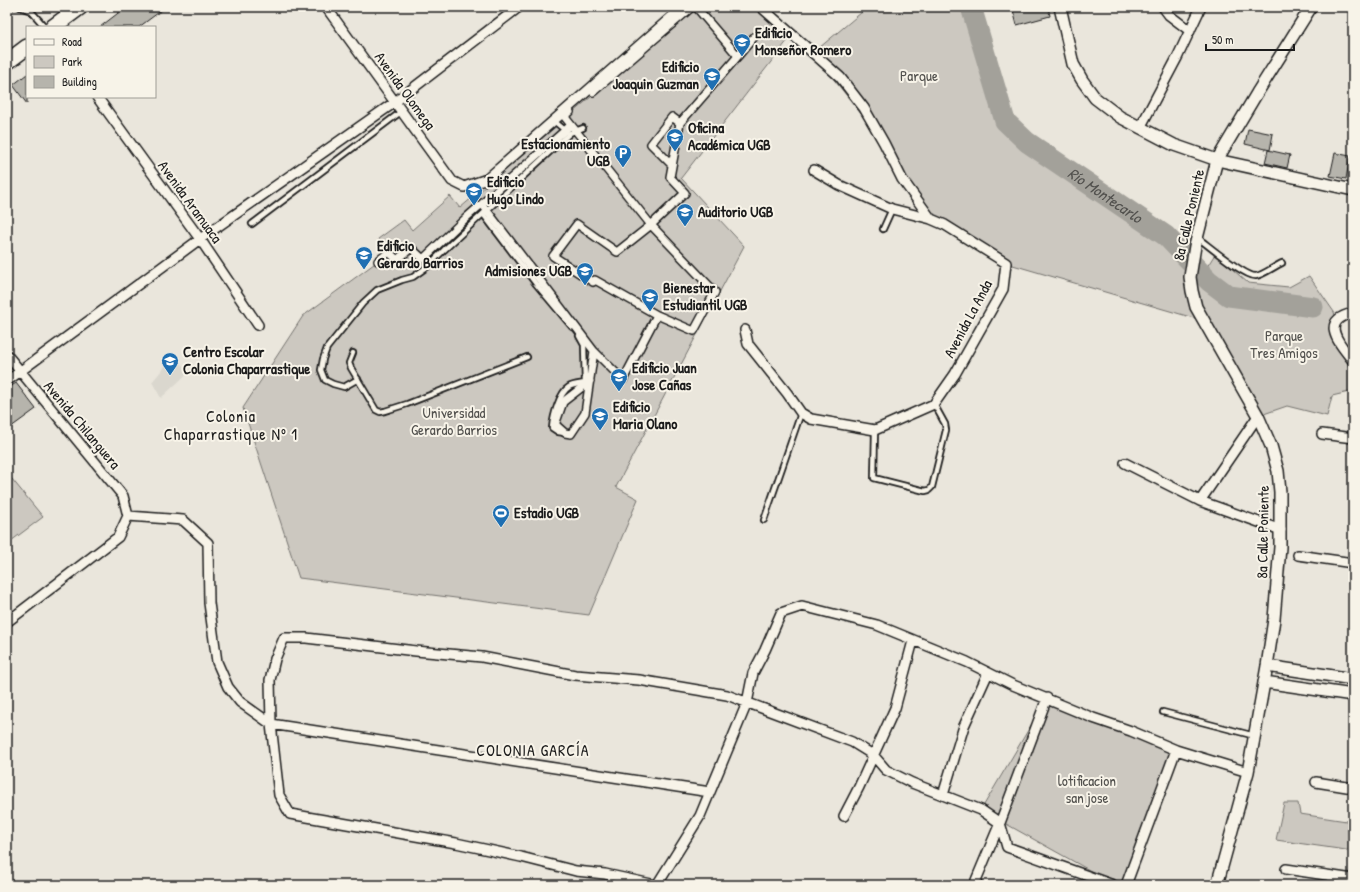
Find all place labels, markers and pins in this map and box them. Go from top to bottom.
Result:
place label: Edificio Monseñor Romero [755,22,851,60]
school or university icon: Edificio Monseñor Romero [732,32,752,57]
place label: Edificio Joaquin Guzman [613,56,699,95]
school or university icon: Edificio Joaquin Guzman [702,66,722,91]
place label: Oficina Académica UGB [688,117,771,155]
school or university icon: Oficina Académica UGB [665,127,685,152]
place label: Estacionamiento UGB [521,133,610,171]
parking icon: Estacionamiento UGB [613,143,633,168]
place label: Edificio Hugo Lindo [487,171,544,210]
school or university icon: Edificio Hugo Lindo [464,181,484,206]
place label: Auditorio UGB [698,201,774,222]
school or university icon: Auditorio UGB [675,202,695,227]
place label: Edificio Gerardo Barrios [377,235,463,273]
school or university icon: Edificio Gerardo Barrios [354,245,374,270]
place label: Admisiones UGB [485,260,572,281]
school or university icon: Admisiones UGB [575,261,595,286]
place label: Bienestar Estudiantil UGB [663,277,748,315]
school or university icon: Bienestar Estudiantil UGB [640,287,660,312]
place label: Centro Escolar Colonia Chaparrastique [183,341,310,380]
school or university icon: Centro Escolar Colonia Chaparrastique [160,351,180,376]
place label: Edificio Juan Jose Cañas [632,357,697,395]
school or university icon: Edificio Juan Jose Cañas [609,367,629,392]
place label: Edificio Maria Olano [613,396,677,434]
school or university icon: Edificio Maria Olano [590,406,610,431]
place label: Estadio UGB [514,502,580,523]
sports icon: Estadio UGB [491,503,511,528]

